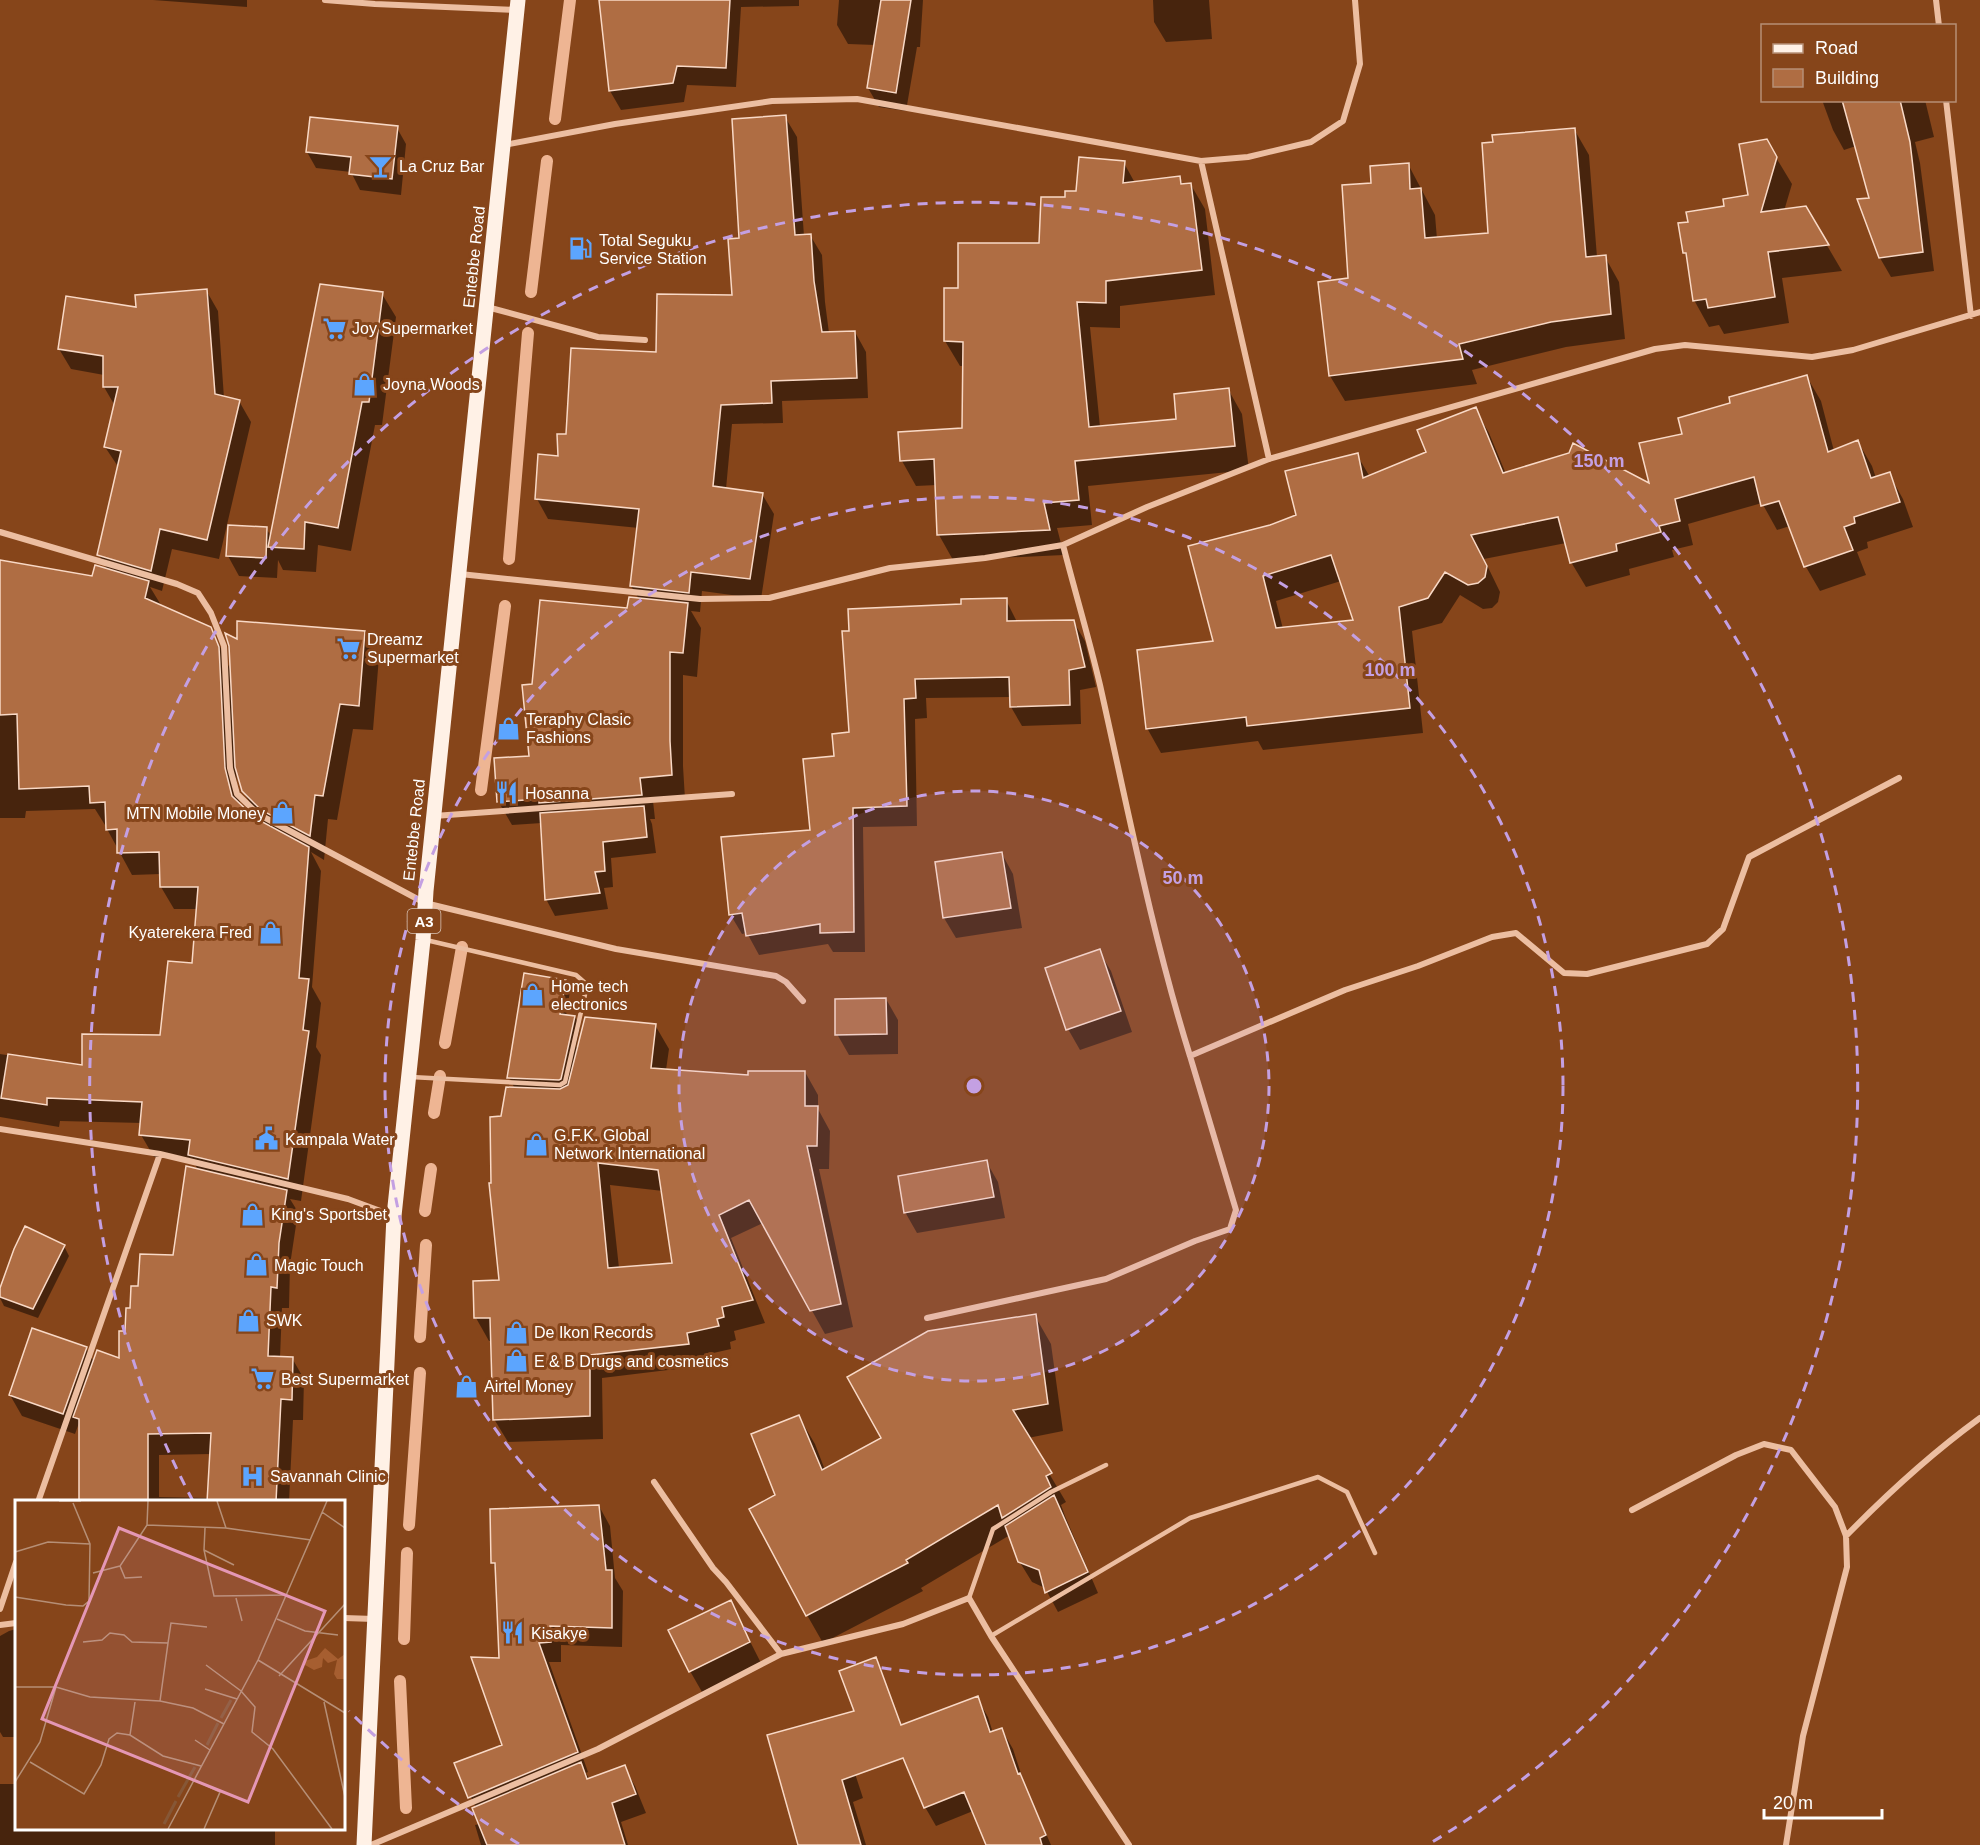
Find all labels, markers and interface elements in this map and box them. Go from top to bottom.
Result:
legend [1761,24,1956,102]
text: Road [1815,38,1858,58]
text: Building [1815,68,1879,88]
bar icon: La Cruz Bar [368,153,394,179]
place label: La Cruz Bar [399,158,485,175]
street label: Entebbe Road [460,205,488,309]
place label: Total Seguku Service Station [599,232,707,267]
fuel station icon: Total Seguku Service Station [568,236,594,262]
supermarket icon: Joy Supermarket [321,315,347,341]
place label: Joy Supermarket [352,320,473,337]
shop icon: Joyna Woods [352,371,378,397]
place label: Joyna Woods [383,376,480,393]
text: 150 m [1573,451,1625,471]
place label: Dreamz Supermarket [367,631,459,666]
supermarket icon: Dreamz Supermarket [336,635,362,661]
text: 100 m [1364,660,1416,680]
place label: Teraphy Clasic Fashions [526,711,631,746]
shop icon: Teraphy Clasic Fashions [495,715,521,741]
street label: Entebbe Road [400,778,428,882]
restaurant icon: Hosanna [494,780,520,806]
place label: Hosanna [525,785,589,802]
shop icon: MTN Mobile Money [270,800,296,826]
place label: MTN Mobile Money [126,805,265,822]
text: 50 m [1162,868,1204,888]
road number: A3 [408,909,440,933]
shop icon: Kyaterekera Fred [257,919,283,945]
place label: Kyaterekera Fred [128,924,252,941]
place label: Home tech electronics [551,978,628,1013]
shop icon: Home tech electronics [520,982,546,1008]
centre of rings [964,1076,984,1096]
public building icon: Kampala Water [254,1126,280,1152]
place label: G.F.K. Global Network International [554,1127,705,1162]
place label: Kampala Water [285,1131,395,1148]
shop icon: G.F.K. Global Network International [523,1131,549,1157]
shop icon: King's Sportsbet [240,1201,266,1227]
place label: King's Sportsbet [271,1206,388,1223]
shop icon: Magic Touch [243,1252,269,1278]
place label: Magic Touch [274,1257,364,1274]
shop icon: SWK [235,1307,261,1333]
place label: SWK [266,1312,303,1329]
shop icon: De Ikon Records [503,1319,529,1345]
place label: De Ikon Records [534,1324,653,1341]
shop icon: E & B Drugs and cosmetics [503,1348,529,1374]
place label: E & B Drugs and cosmetics [534,1353,729,1370]
supermarket icon: Best Supermarket [250,1366,276,1392]
place label: Best Supermarket [281,1371,410,1388]
shop icon: Airtel Money [453,1373,479,1399]
place label: Airtel Money [484,1378,573,1395]
hospital icon: Savannah Clinic [239,1463,265,1489]
place label: Savannah Clinic [270,1468,386,1485]
inset map [15,1500,345,1830]
restaurant icon: Kisakye [500,1620,526,1646]
place label: Kisakye [531,1625,587,1642]
scale bar [1764,1782,1882,1820]
text: 20 m [1773,1793,1813,1813]

